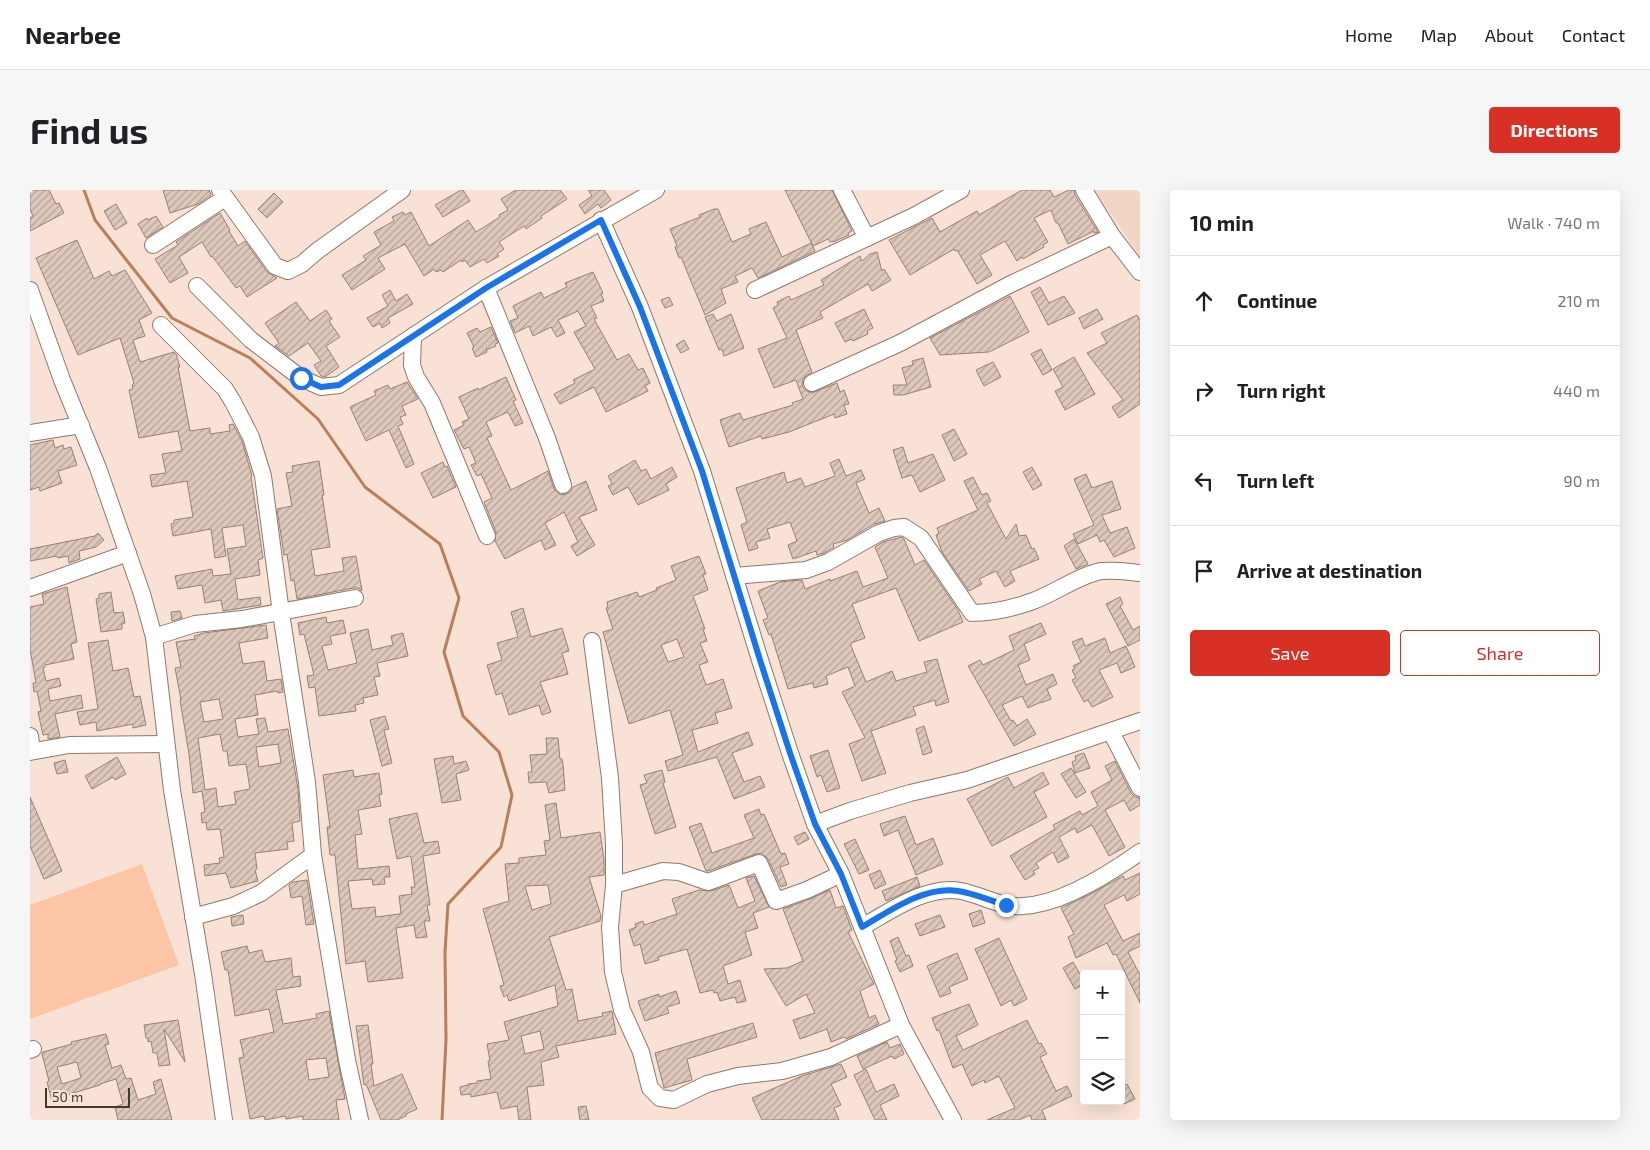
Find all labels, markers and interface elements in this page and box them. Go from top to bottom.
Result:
text: Nearbee [25,20,121,49]
text: Home [1345,24,1393,46]
text: Map [1421,24,1457,46]
text: About [1485,24,1534,46]
text: Contact [1562,24,1625,46]
button: Directions [1489,107,1620,153]
text: Find us [30,109,148,151]
text: 10 min [1190,210,1254,235]
text: Walk · 740 m [1507,213,1600,232]
icon: ahead [1190,287,1218,315]
text: Continue [1237,289,1317,312]
text: 210 m [1557,291,1600,310]
route start [290,367,313,390]
icon: right [1190,377,1218,405]
text: Turn right [1237,379,1325,402]
text: 440 m [1553,381,1600,400]
icon: left [1190,467,1218,495]
text: Turn left [1237,469,1314,492]
text: 90 m [1564,471,1600,490]
icon: arrive [1190,557,1218,585]
text: Arrive at destination [1237,559,1422,582]
button: Save [1190,630,1390,676]
button: Share [1400,630,1600,676]
route end [995,894,1018,917]
map controls [1080,970,1125,1105]
button: + [1080,970,1125,1015]
button: − [1080,1015,1125,1060]
button: layers [1080,1060,1125,1105]
scale bar [45,1085,130,1108]
text: 50 m [52,1088,83,1105]

